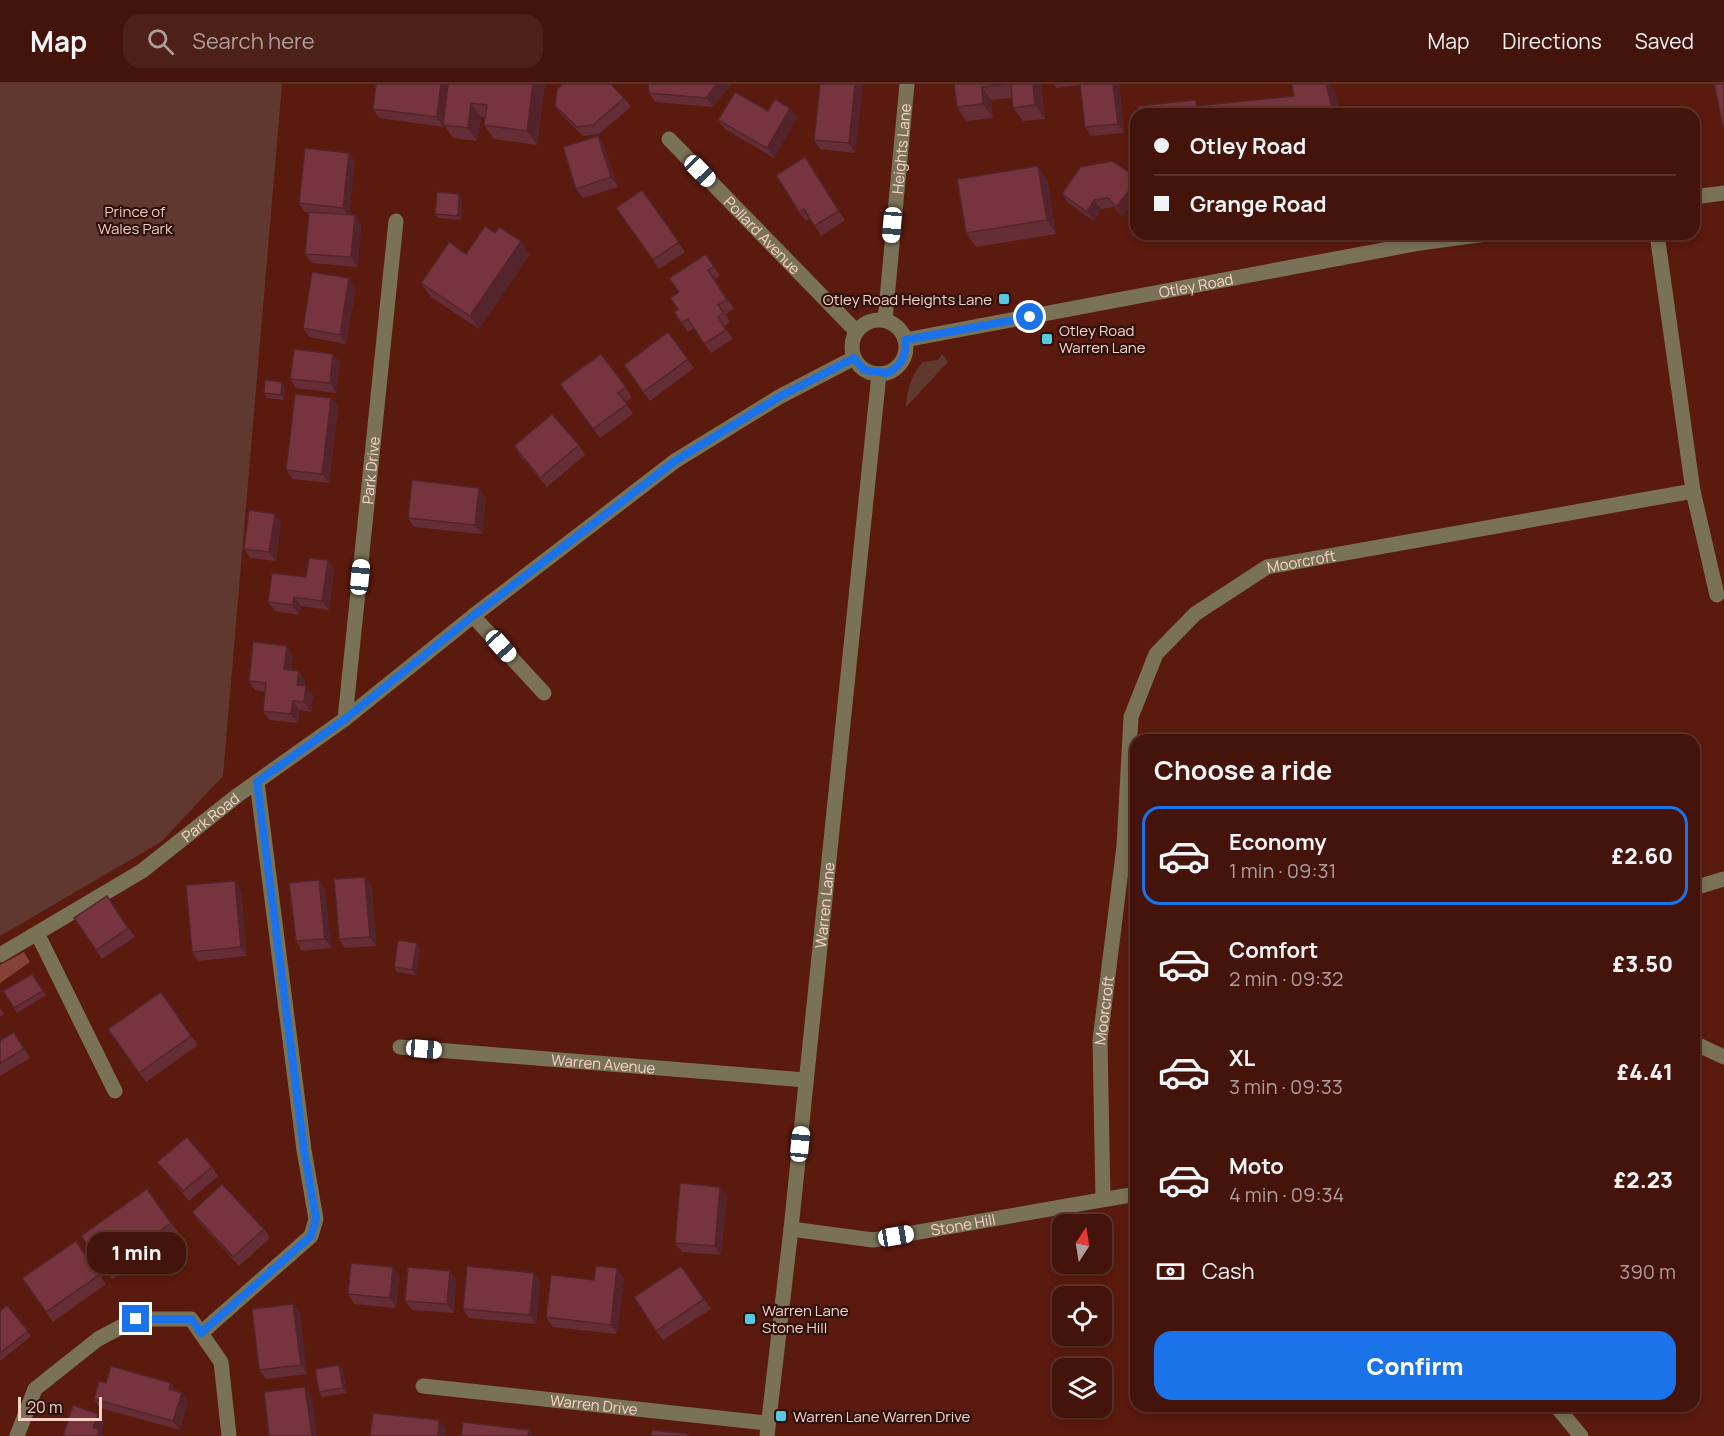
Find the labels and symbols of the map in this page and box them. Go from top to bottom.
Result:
street label: Heights Lane [886,102,916,195]
car [681,152,719,190]
street label: Pollard Avenue [719,191,806,279]
park label: Prince of Wales Park [98,201,173,239]
car [881,206,903,244]
street label: Otley Road [1157,268,1235,303]
place label: Otley Road Heights Lane [823,289,992,310]
marker: Otley Road Heights Lane [997,292,1011,306]
route start [1016,303,1043,330]
place label: Otley Road Warren Lane [1059,320,1146,358]
marker: Otley Road Warren Lane [1040,332,1054,346]
street label: Park Drive [357,435,384,505]
street label: Moorcroft [1265,544,1337,577]
car [349,558,371,596]
car [482,627,520,665]
street label: Park Road [177,787,244,846]
street label: Warren Lane [809,861,839,949]
street label: Moorcroft [1089,975,1118,1046]
car [405,1038,443,1060]
street label: Warren Avenue [551,1049,656,1078]
car [789,1125,811,1163]
street label: Stone Hill [929,1208,997,1240]
north arrow [1052,1214,1112,1274]
car [877,1224,915,1248]
callout: 1 min [86,1232,186,1274]
place label: Warren Lane Stone Hill [762,1300,849,1338]
route end [122,1305,149,1332]
marker: Warren Lane Stone Hill [743,1312,757,1326]
street label: Warren Drive [549,1389,639,1420]
scale bar [18,1394,102,1422]
place label: Warren Lane Warren Drive [793,1406,971,1427]
marker: Warren Lane Warren Drive [774,1409,788,1423]

